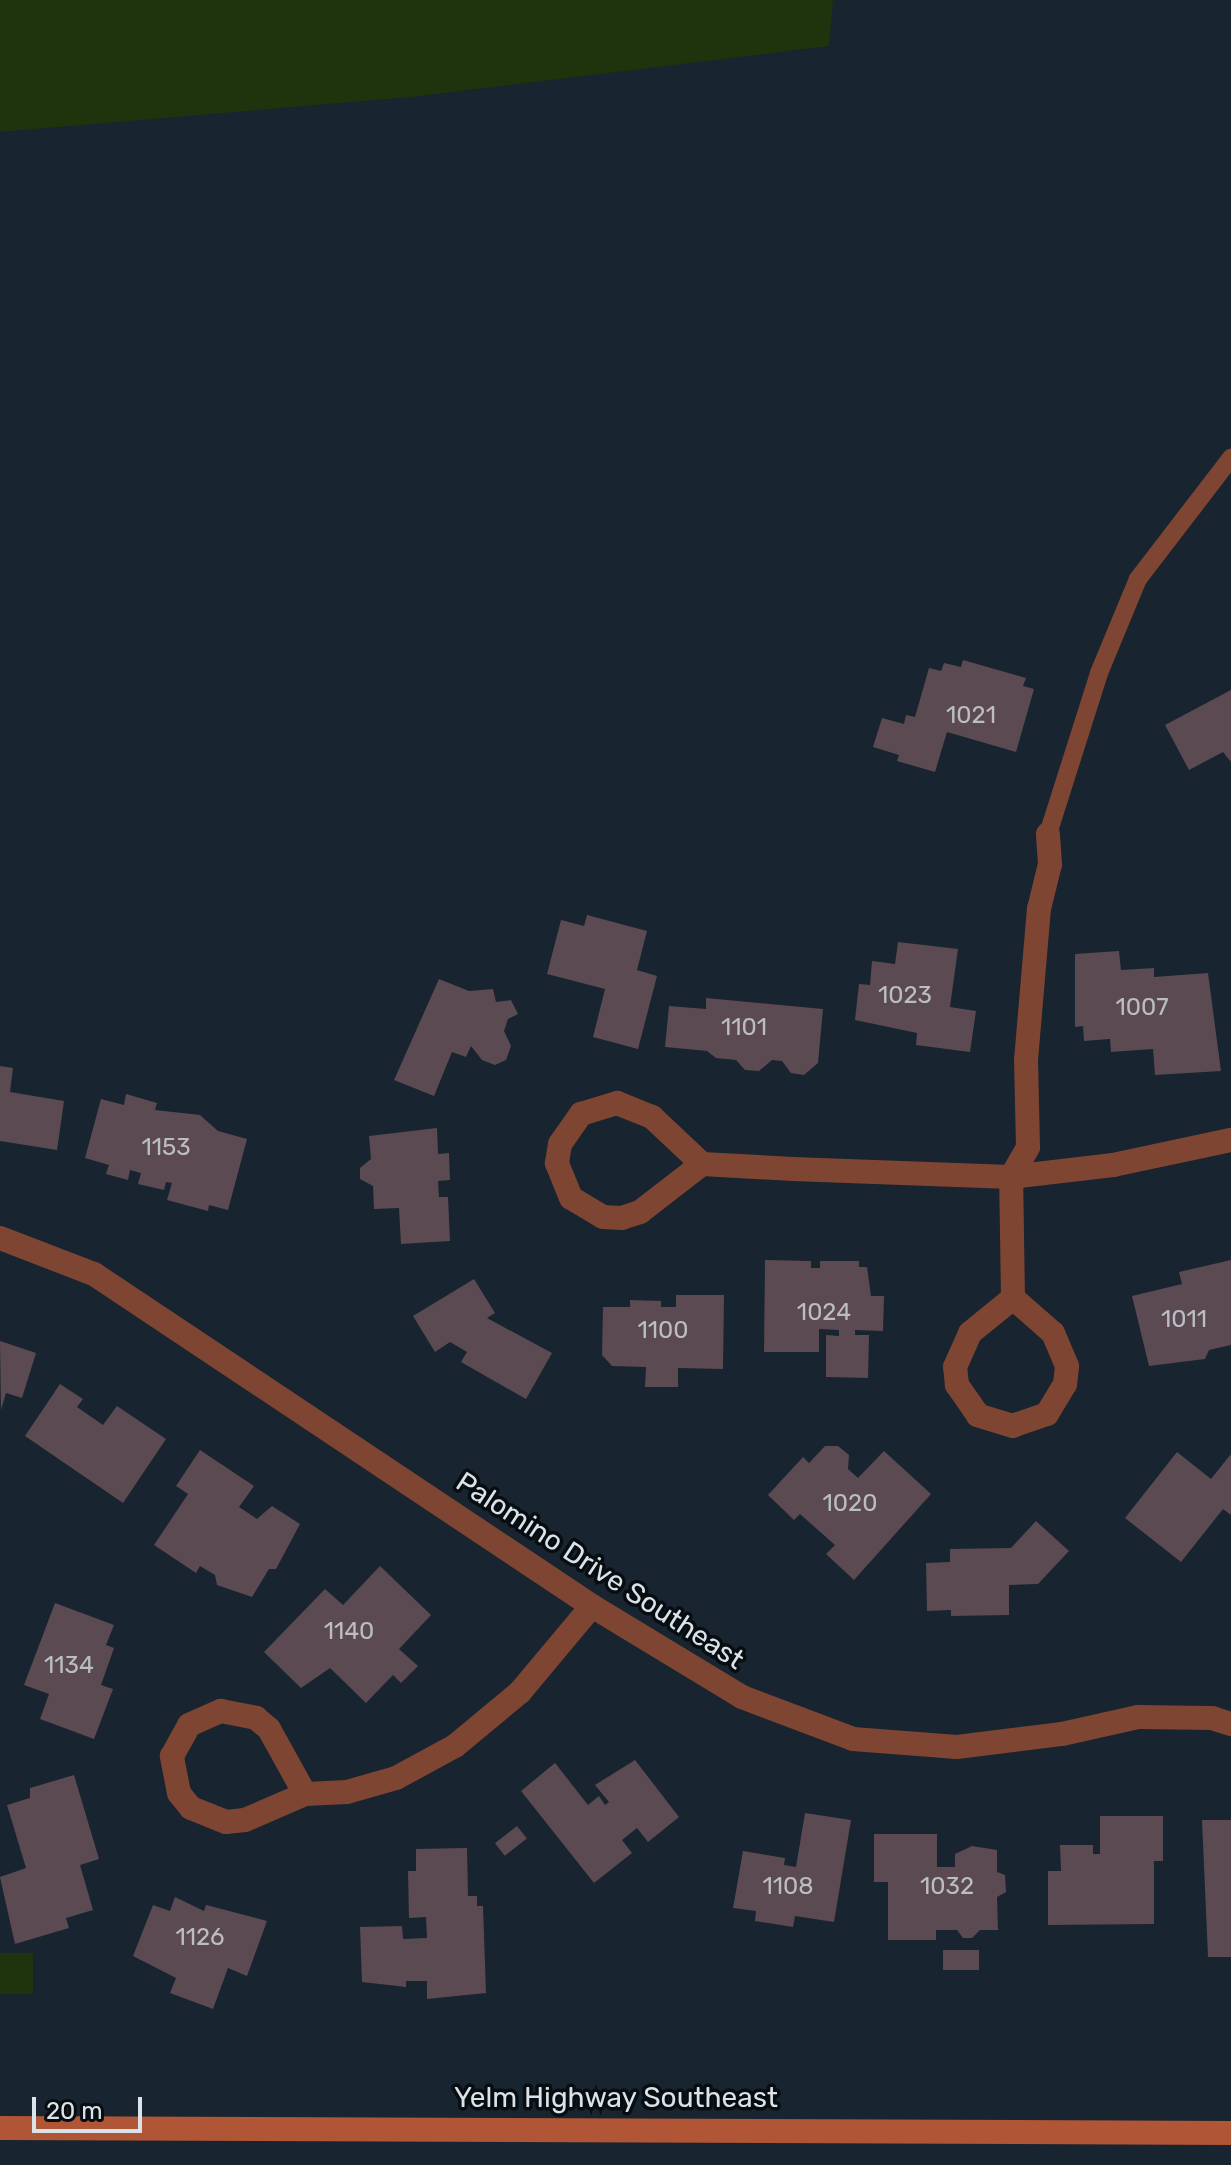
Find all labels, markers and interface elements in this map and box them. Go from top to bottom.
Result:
house number: 1021 [946,702,996,730]
house number: 1023 [878,982,932,1010]
house number: 1007 [1115,994,1169,1022]
house number: 1101 [721,1014,767,1042]
house number: 1153 [141,1134,191,1162]
house number: 1024 [797,1299,851,1327]
house number: 1011 [1161,1306,1207,1334]
house number: 1100 [637,1317,689,1345]
street label: Palomino Drive Southeast [450,1465,750,1677]
house number: 1020 [823,1490,877,1518]
house number: 1140 [324,1618,374,1646]
house number: 1134 [44,1652,94,1680]
house number: 1108 [762,1873,814,1901]
house number: 1032 [920,1873,974,1901]
house number: 1126 [175,1924,225,1952]
scale bar [36,2081,146,2131]
street label: Yelm Highway Southeast [454,2081,778,2115]
text: 20 m [46,2097,103,2125]

